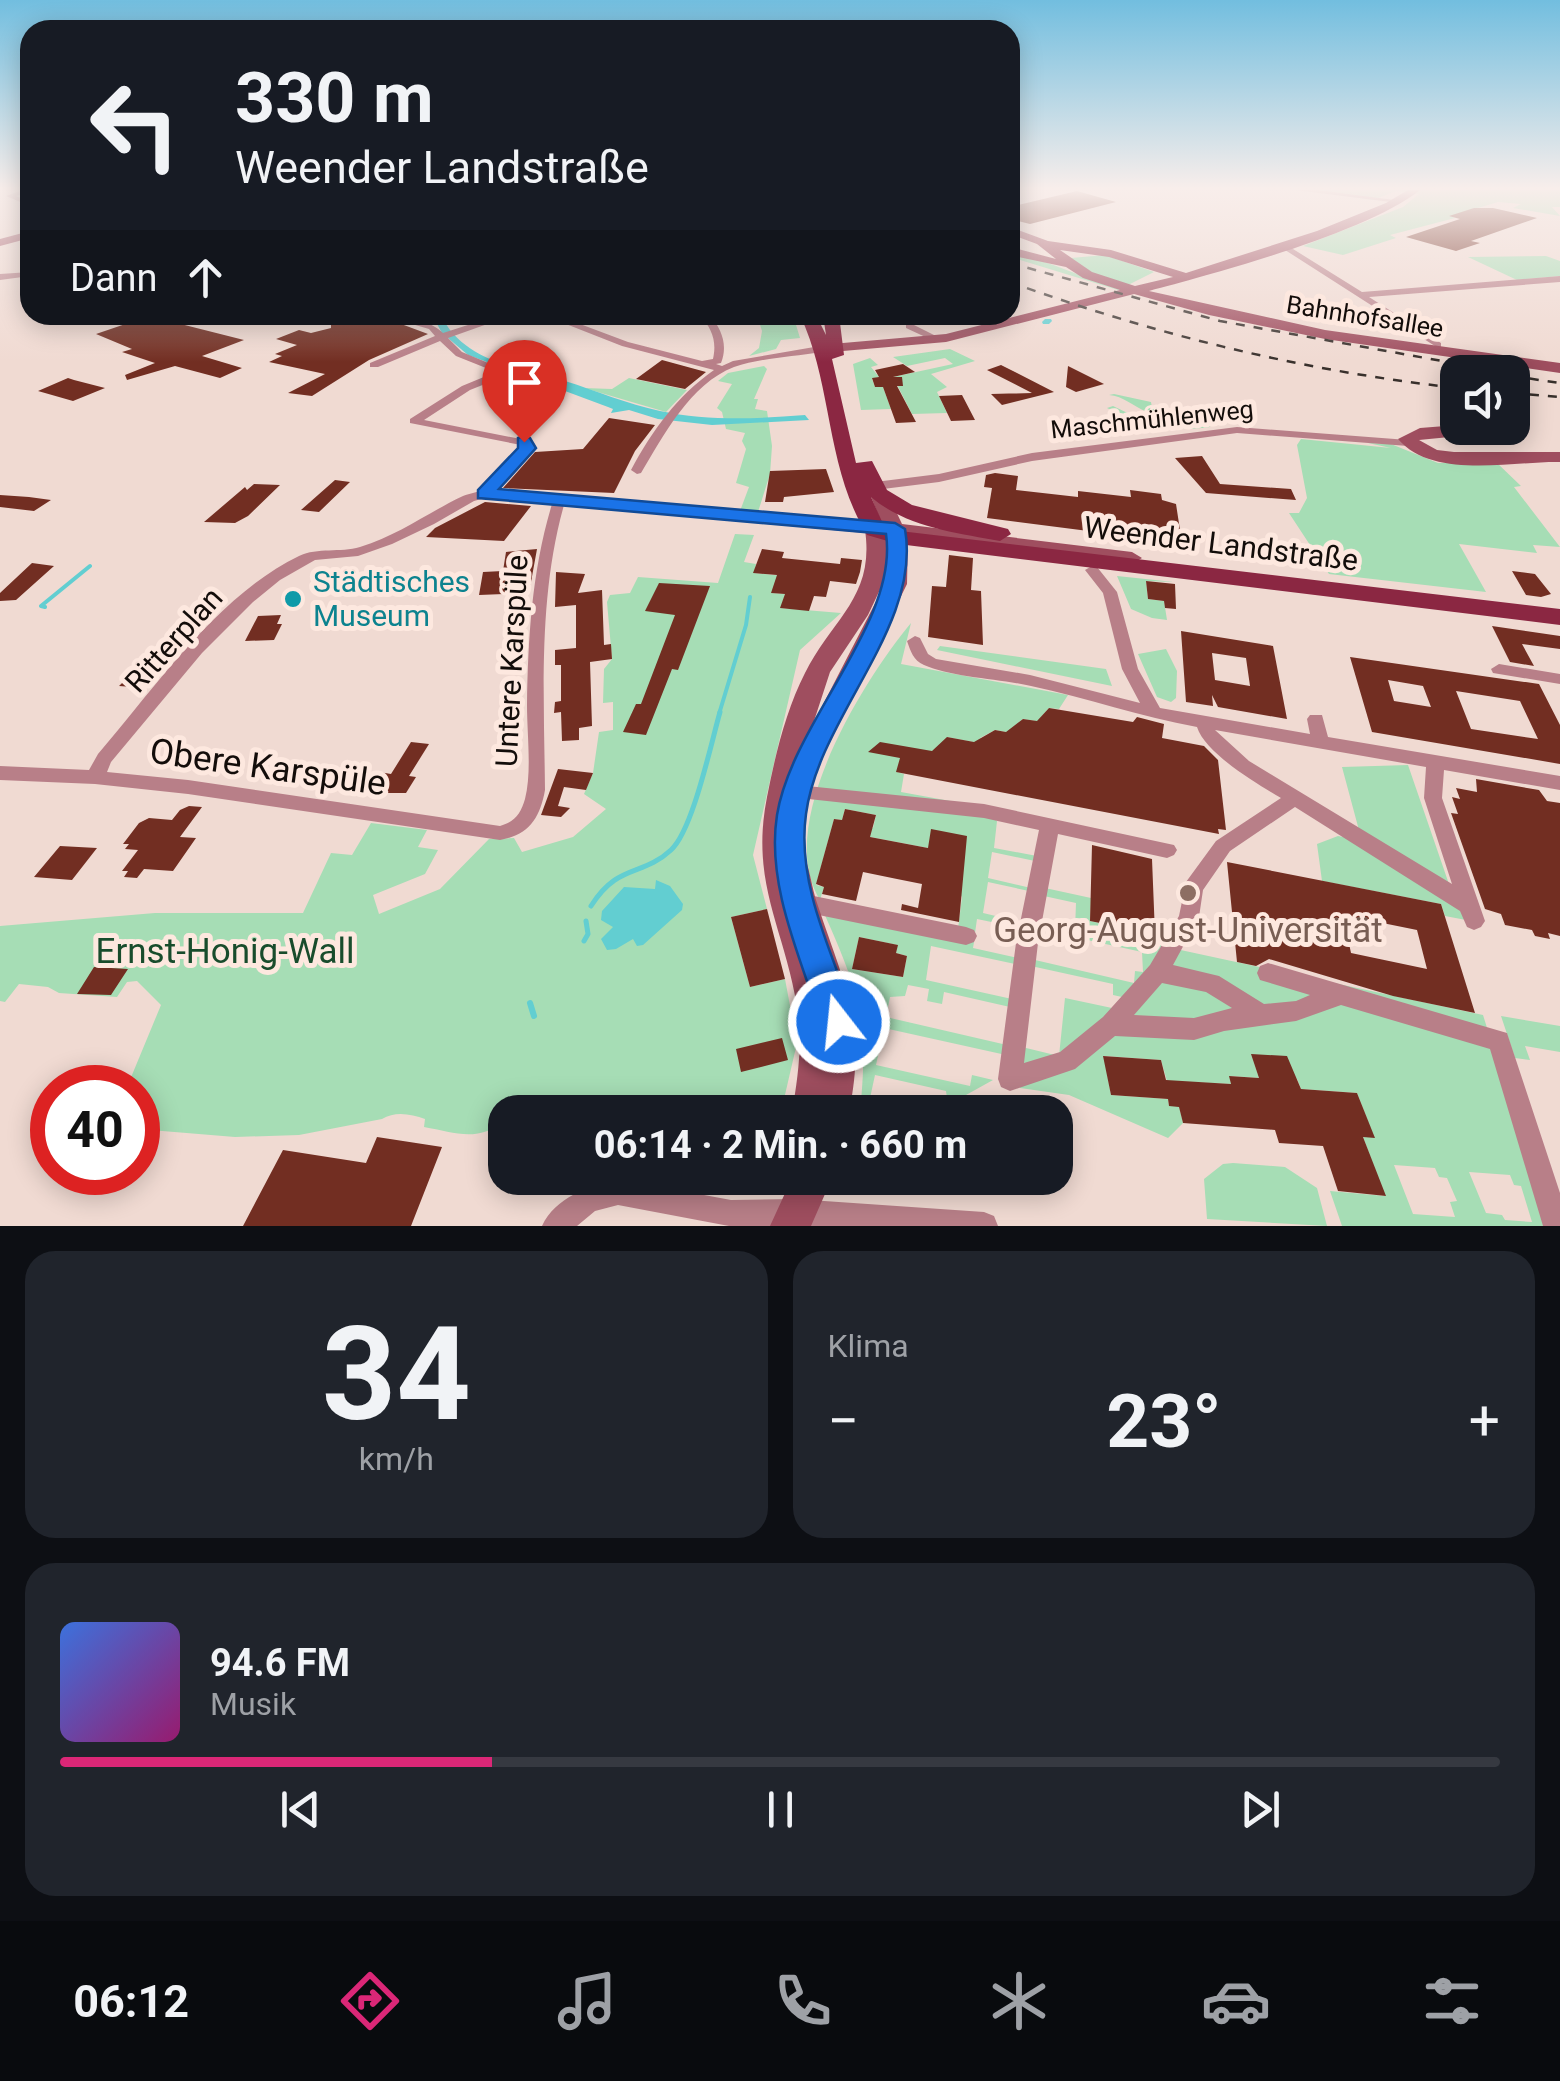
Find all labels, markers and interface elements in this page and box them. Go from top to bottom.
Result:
text: 330 m [235,57,434,139]
icon: left [70,60,200,190]
text: Weender Landstraße [235,141,649,194]
icon: ahead [178,250,233,305]
text: Dann [70,256,158,300]
street label: Bahnhofsallee [1284,290,1446,343]
pin [482,340,567,443]
icon: arrive [497,355,552,410]
map controls [1440,355,1530,445]
button: sound [1440,355,1530,445]
street label: Maschmühlenweg [1049,394,1255,445]
street label: Weender Landstraße [1082,509,1360,578]
street label: Untere Karspüle [488,554,535,768]
place label: Städtisches Museum [313,564,470,633]
street label: Ritterplan [118,580,230,699]
marker: Städtisches Museum [282,588,304,610]
street label: Obere Karspüle [147,731,389,804]
marker: Georg-August-Universität [1177,882,1199,904]
place label: Georg-August-Universität [993,910,1383,951]
park label: Ernst-Honig-Wall [96,931,354,972]
position arrow [787,970,891,1074]
speed limit sign: 40 [30,1065,160,1195]
text: 06:14 · 2 Min. · 660 m [594,1123,967,1167]
text: 34 [322,1298,471,1451]
text: Klima [828,1327,909,1365]
text: 23° [1106,1377,1222,1465]
text: − [828,1389,859,1453]
text: + [1469,1389,1500,1453]
text: km/h [359,1440,434,1478]
text: 94.6 FM [210,1641,350,1685]
text: Musik [210,1685,296,1723]
icon: previous [273,1782,328,1837]
icon: pause [753,1782,808,1837]
icon: next [1233,1782,1288,1837]
icon: directions [335,1966,405,2036]
icon: music [552,1966,622,2036]
icon: phone [768,1966,838,2036]
icon: climate [984,1966,1054,2036]
icon: car [1201,1966,1271,2036]
icon: filters [1417,1966,1487,2036]
text: 06:12 [73,1975,189,2028]

